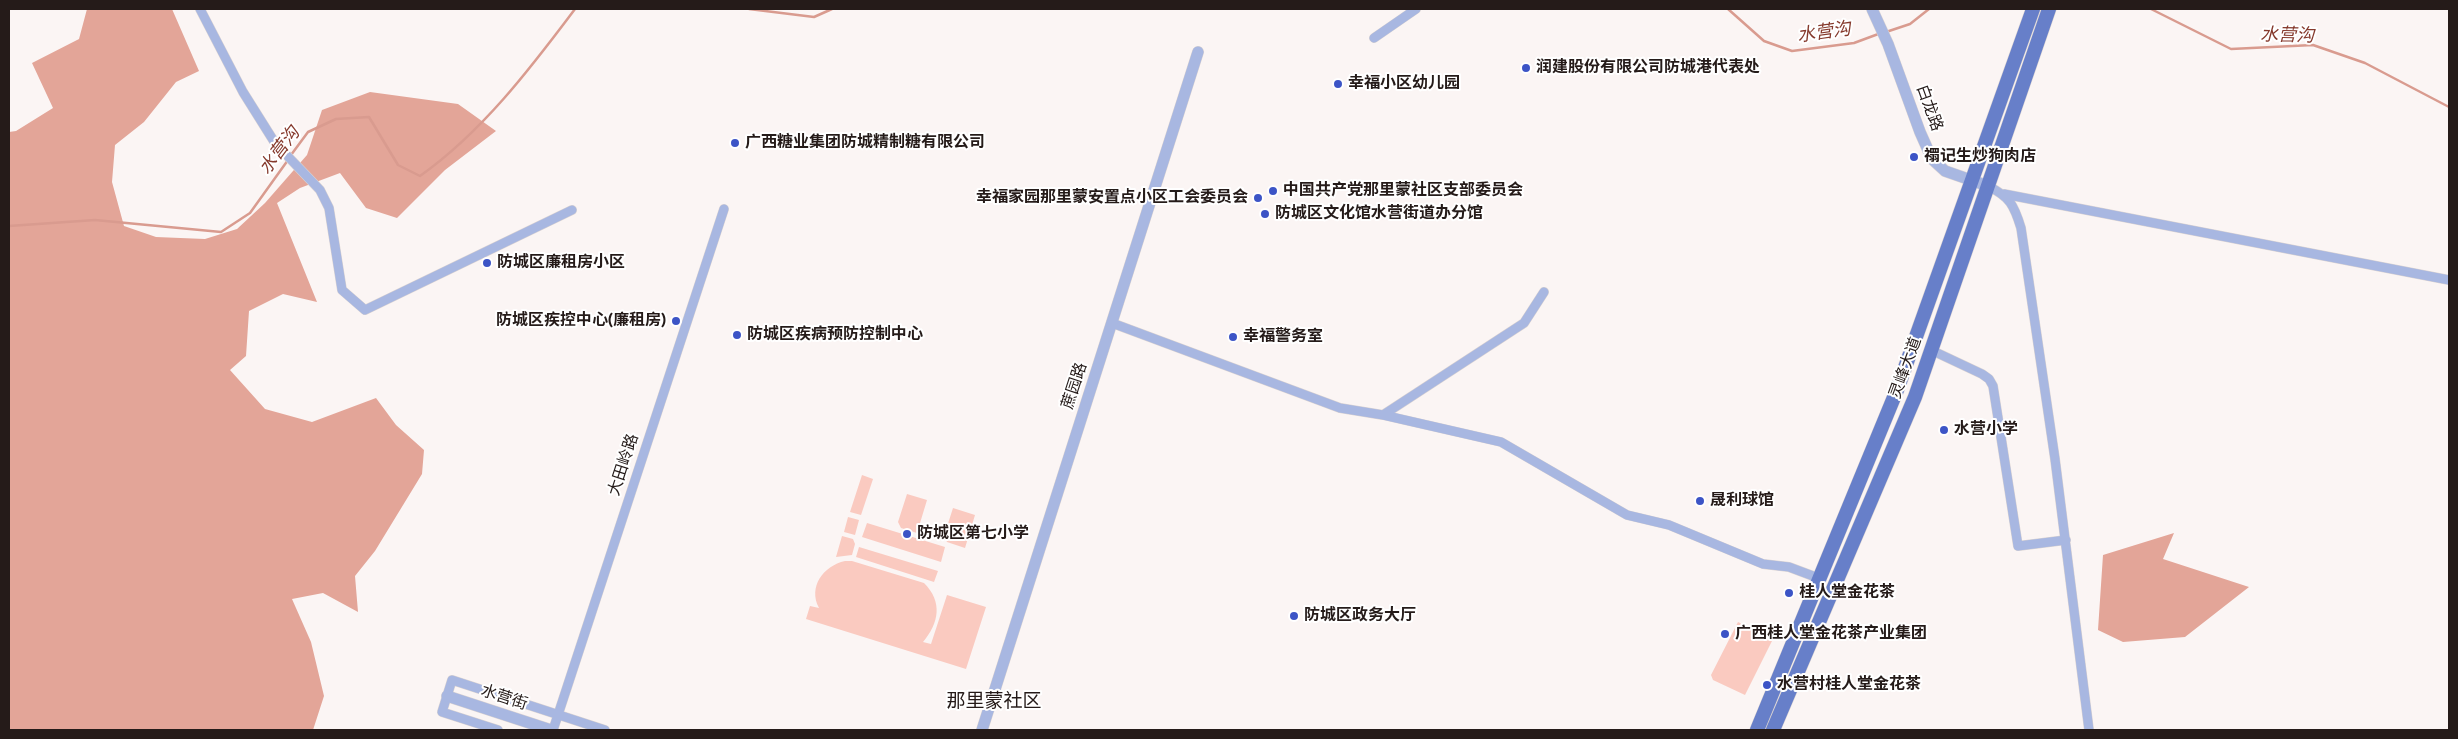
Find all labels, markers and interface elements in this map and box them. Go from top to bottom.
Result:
water label: 水营沟 [1796,19,1852,47]
water label: 水营沟 [2260,25,2314,47]
place label: 润建股份有限公司防城港代表处 [1536,58,1760,78]
marker: 润建股份有限公司防城港代表处 [1520,62,1532,74]
place label: 幸福小区幼儿园 [1348,74,1460,94]
marker: 幸福小区幼儿园 [1332,78,1344,90]
street label: 白龙路 [1912,82,1946,134]
water label: 水营沟 [255,123,305,179]
place label: 广西糖业集团防城精制糖有限公司 [745,133,985,153]
marker: 广西糖业集团防城精制糖有限公司 [729,137,741,149]
place label: 禤记生炒狗肉店 [1924,147,2036,167]
marker: 禤记生炒狗肉店 [1908,151,1920,163]
place label: 中国共产党那里蒙社区支部委员会 [1283,181,1523,201]
marker: 中国共产党那里蒙社区支部委员会 [1267,185,1279,197]
place label: 幸福家园那里蒙安置点小区工会委员会 [976,188,1248,208]
marker: 幸福家园那里蒙安置点小区工会委员会 [1252,192,1264,204]
place label: 防城区文化馆水营街道办分馆 [1275,204,1483,224]
marker: 防城区文化馆水营街道办分馆 [1259,208,1271,220]
place label: 防城区廉租房小区 [497,253,625,273]
marker: 防城区廉租房小区 [481,257,493,269]
place label: 防城区疾控中心(廉租房) [496,311,666,331]
marker: 防城区疾控中心(廉租房) [670,315,682,327]
place label: 防城区疾病预防控制中心 [747,325,923,345]
place label: 幸福警务室 [1243,327,1323,347]
marker: 防城区疾病预防控制中心 [731,329,743,341]
marker: 幸福警务室 [1227,331,1239,343]
street label: 灵峰大道 [1886,335,1926,401]
street label: 蔗园路 [1058,360,1092,412]
place label: 水营小学 [1954,420,2018,440]
marker: 水营小学 [1938,424,1950,436]
street label: 大田岭路 [605,432,643,498]
place label: 晟利球馆 [1710,491,1774,511]
marker: 晟利球馆 [1694,495,1706,507]
place label: 防城区第七小学 [917,524,1029,544]
marker: 防城区第七小学 [901,528,913,540]
place label: 桂人堂金花茶 [1799,583,1895,603]
marker: 桂人堂金花茶 [1783,587,1795,599]
place label: 防城区政务大厅 [1304,606,1416,626]
marker: 防城区政务大厅 [1288,610,1300,622]
place label: 广西桂人堂金花茶产业集团 [1735,624,1927,644]
marker: 广西桂人堂金花茶产业集团 [1719,628,1731,640]
place label: 水营村桂人堂金花茶 [1777,675,1921,695]
marker: 水营村桂人堂金花茶 [1761,679,1773,691]
street label: 水营街 [478,681,530,715]
district label: 那里蒙社区 [947,691,1041,713]

